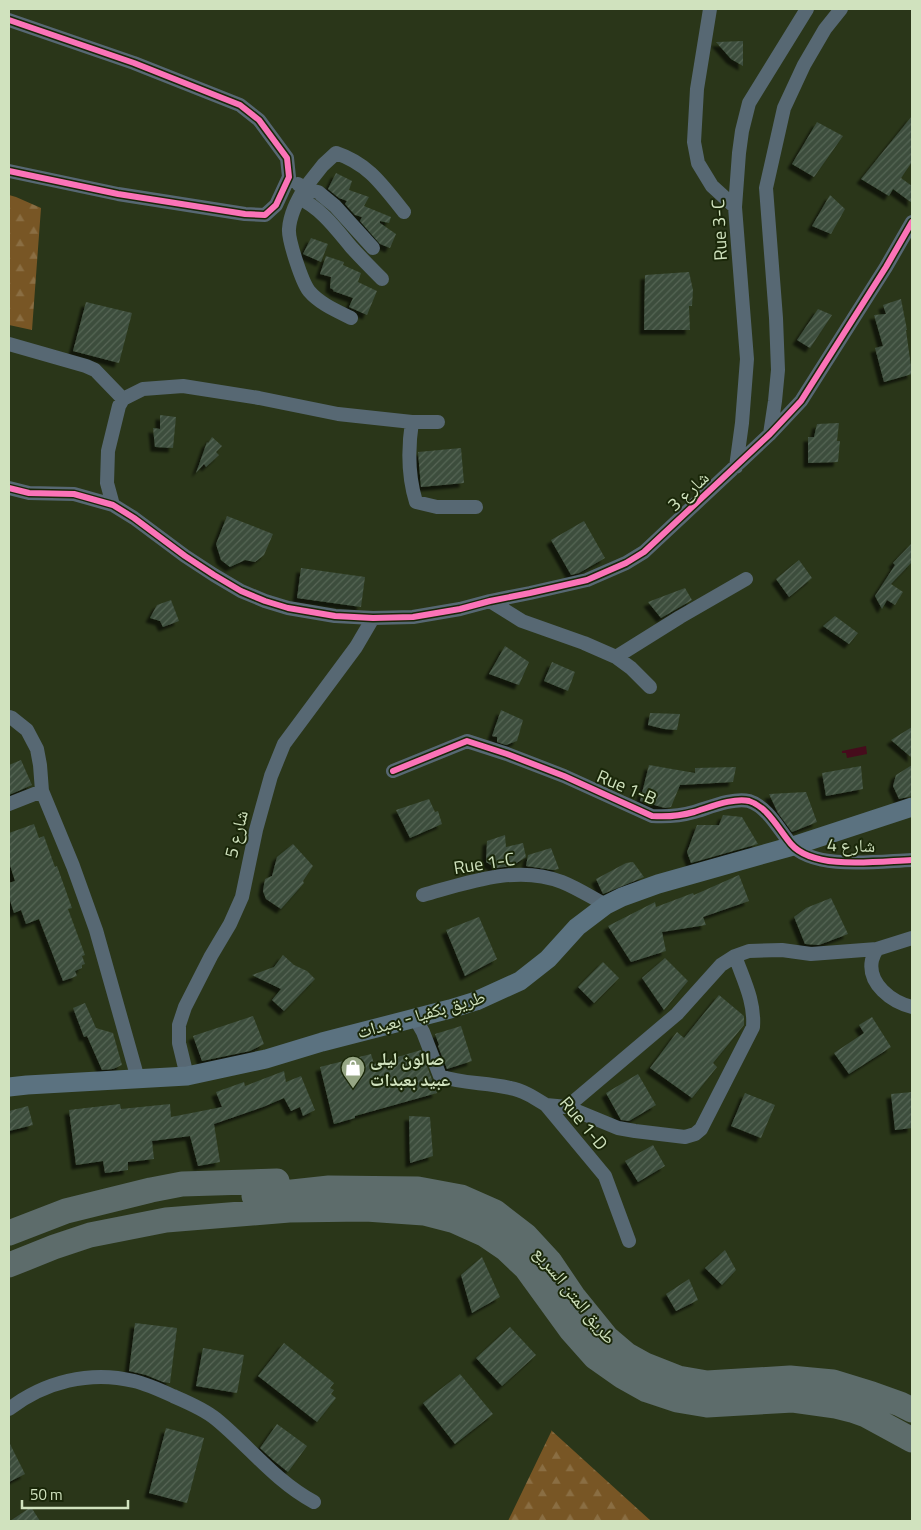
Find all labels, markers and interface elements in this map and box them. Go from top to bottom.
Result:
street label: Rue 3-C [704,198,734,261]
street label: شارع 3 [661,465,715,517]
street label: Rue 1-B [593,762,661,812]
street label: شارع 5 [217,807,255,861]
street label: شارع 4 [827,831,875,859]
street label: Rue 1-C [452,845,517,881]
street label: طريق بكفيا - بعبدات [354,983,488,1045]
place label: صالون ليلى عبيد بعبدات [370,1045,450,1093]
shop icon: صالون ليلى عبيد بعبدات [340,1055,366,1089]
street label: Rue 1-D [553,1090,615,1156]
street label: طريق المتن السريع [527,1240,623,1350]
scale bar [22,1478,129,1510]
text: 50 m [30,1483,63,1506]

